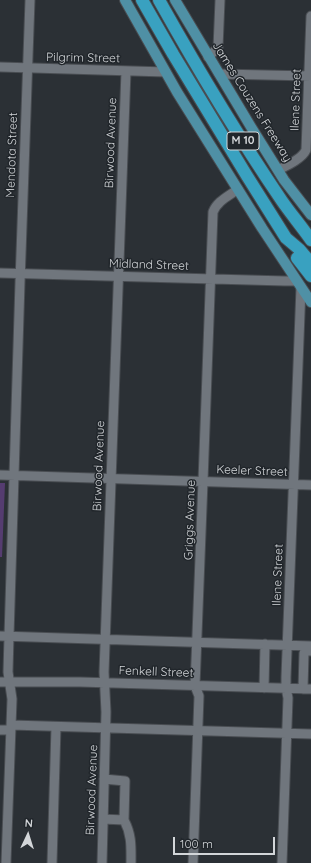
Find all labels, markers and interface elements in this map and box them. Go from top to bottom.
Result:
street label: James Couzens Freeway [209,39,295,165]
street label: Pilgrim Street [46,50,120,66]
street label: Ilene Street [288,69,304,131]
street label: Birwood Avenue [102,97,120,189]
street label: Mendota Street [3,112,21,198]
road number: M 10 [227,132,259,150]
street label: Midland Street [109,256,189,274]
street label: Birwood Avenue [90,420,108,512]
street label: Keeler Street [216,463,288,479]
street label: Griggs Avenue [181,480,199,560]
street label: Ilene Street [270,544,286,606]
street label: Fenkell Street [118,663,194,681]
street label: Birwood Avenue [83,744,101,836]
north arrow [8,815,48,855]
text: N [24,816,33,830]
scale bar [175,829,277,855]
text: 100 m [180,836,213,851]

